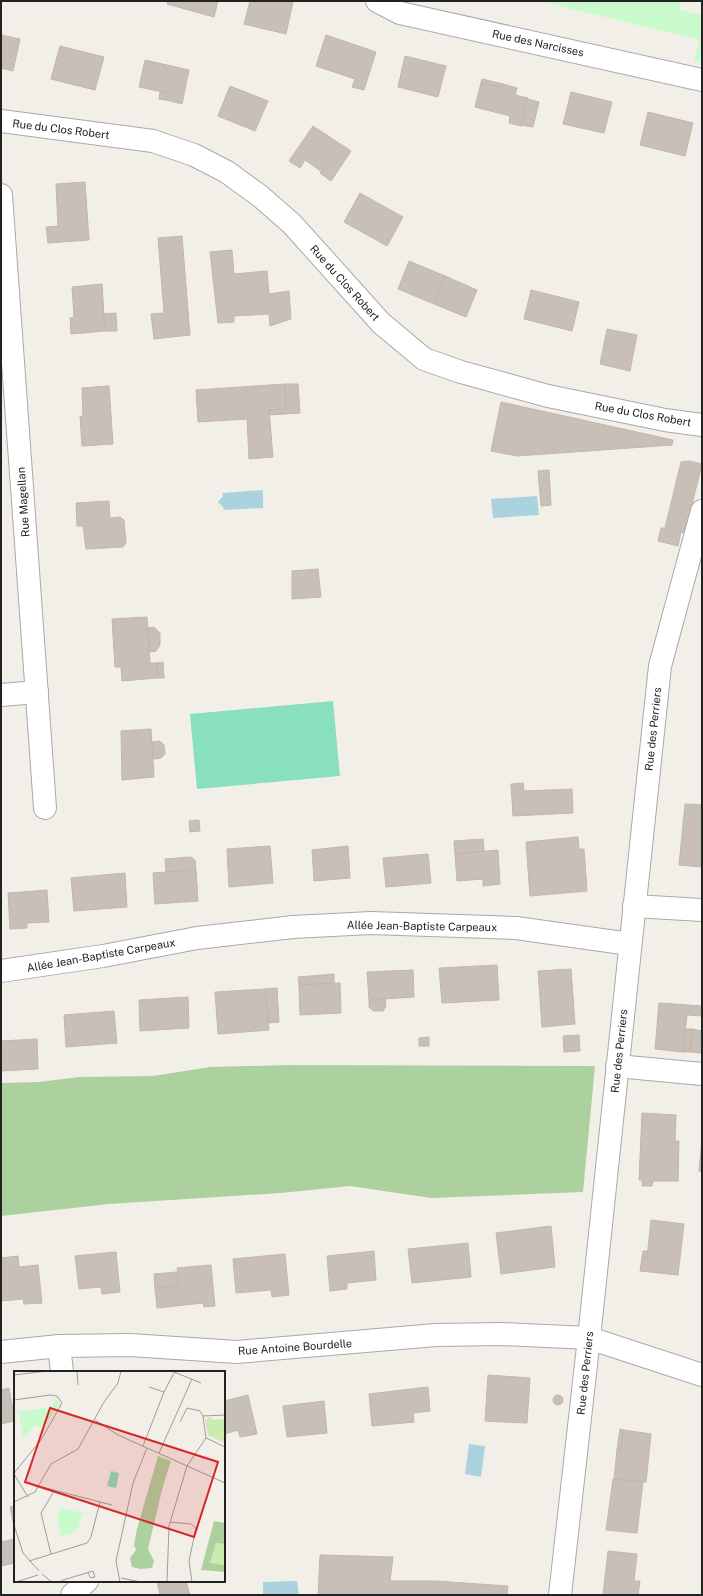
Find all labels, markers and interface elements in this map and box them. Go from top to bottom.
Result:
street label: Rue des Narcisses [491,27,585,59]
street label: Rue du Clos Robert [12,117,110,141]
street label: Rue du Clos Robert [308,243,382,323]
street label: Rue du Clos Robert [594,400,692,428]
street label: Rue Magellan [15,467,31,537]
street label: Rue des Perriers [643,686,663,771]
street label: Allée Jean-Baptiste Carpeaux [347,919,497,933]
street label: Allée Jean-Baptiste Carpeaux [26,936,176,974]
street label: Rue des Perriers [609,1008,629,1093]
street label: Rue des Perriers [575,1330,595,1415]
street label: Rue Antoine Bourdelle [238,1337,352,1357]
inset map [14,1371,225,1582]

